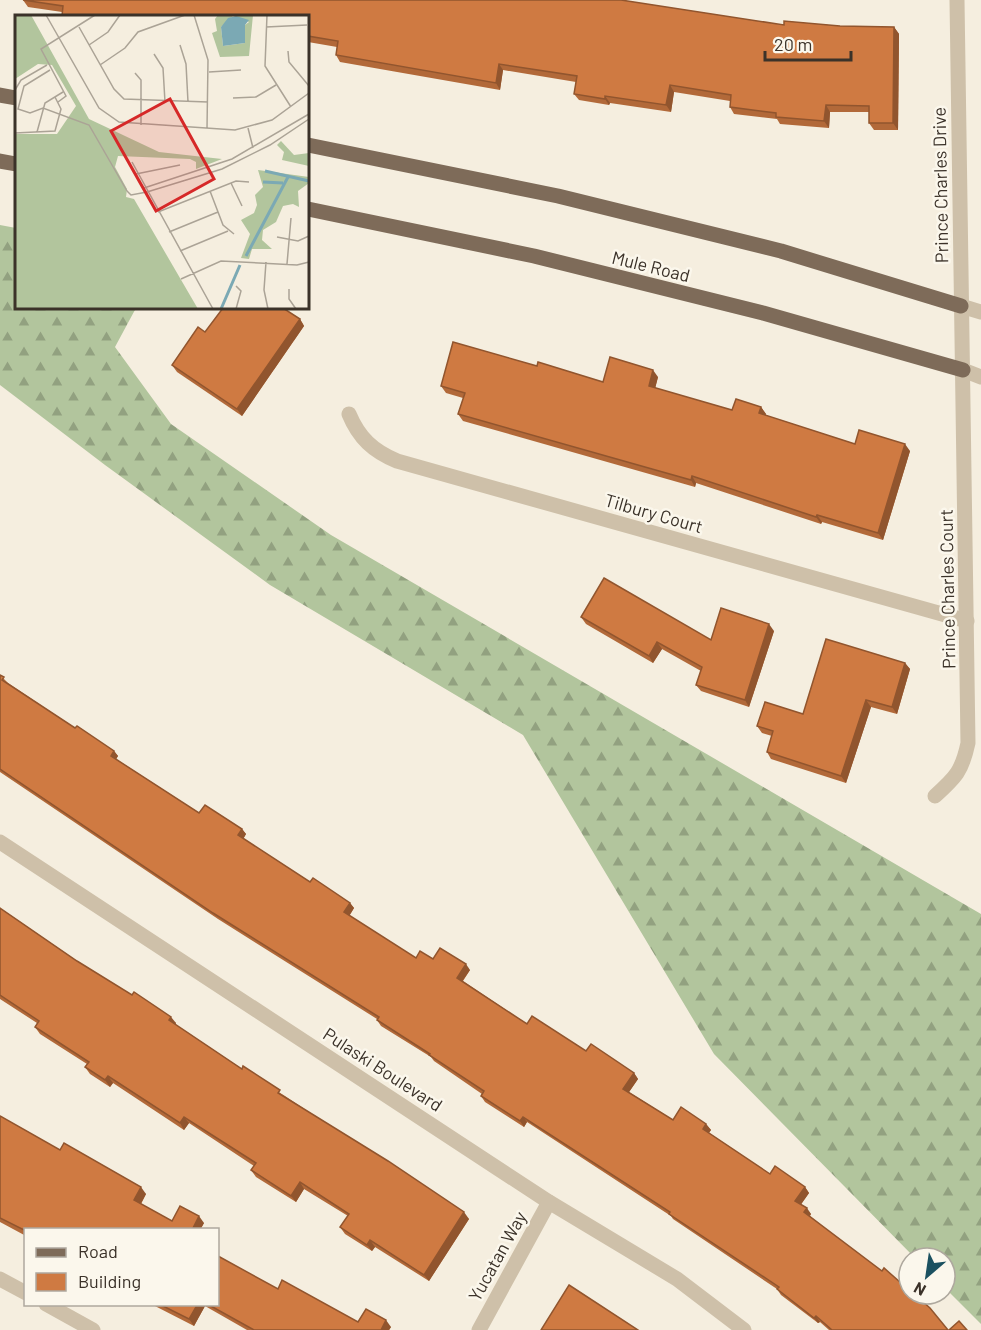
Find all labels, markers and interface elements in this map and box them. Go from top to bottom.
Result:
inset map [15,15,309,309]
scale bar [765,24,850,62]
text: 20 m [774,33,812,55]
street label: Prince Charles Drive [928,107,952,263]
street label: Mule Road [610,246,692,286]
street label: Tilbury Court [602,489,706,537]
street label: Prince Charles Court [935,509,959,669]
street label: Pulaski Boulevard [319,1022,447,1116]
street label: Yucatan Way [463,1207,531,1305]
legend [24,1228,219,1306]
text: Road [78,1240,118,1262]
north arrow [897,1246,957,1306]
text: Building [78,1270,141,1292]
text: N [910,1279,929,1300]

